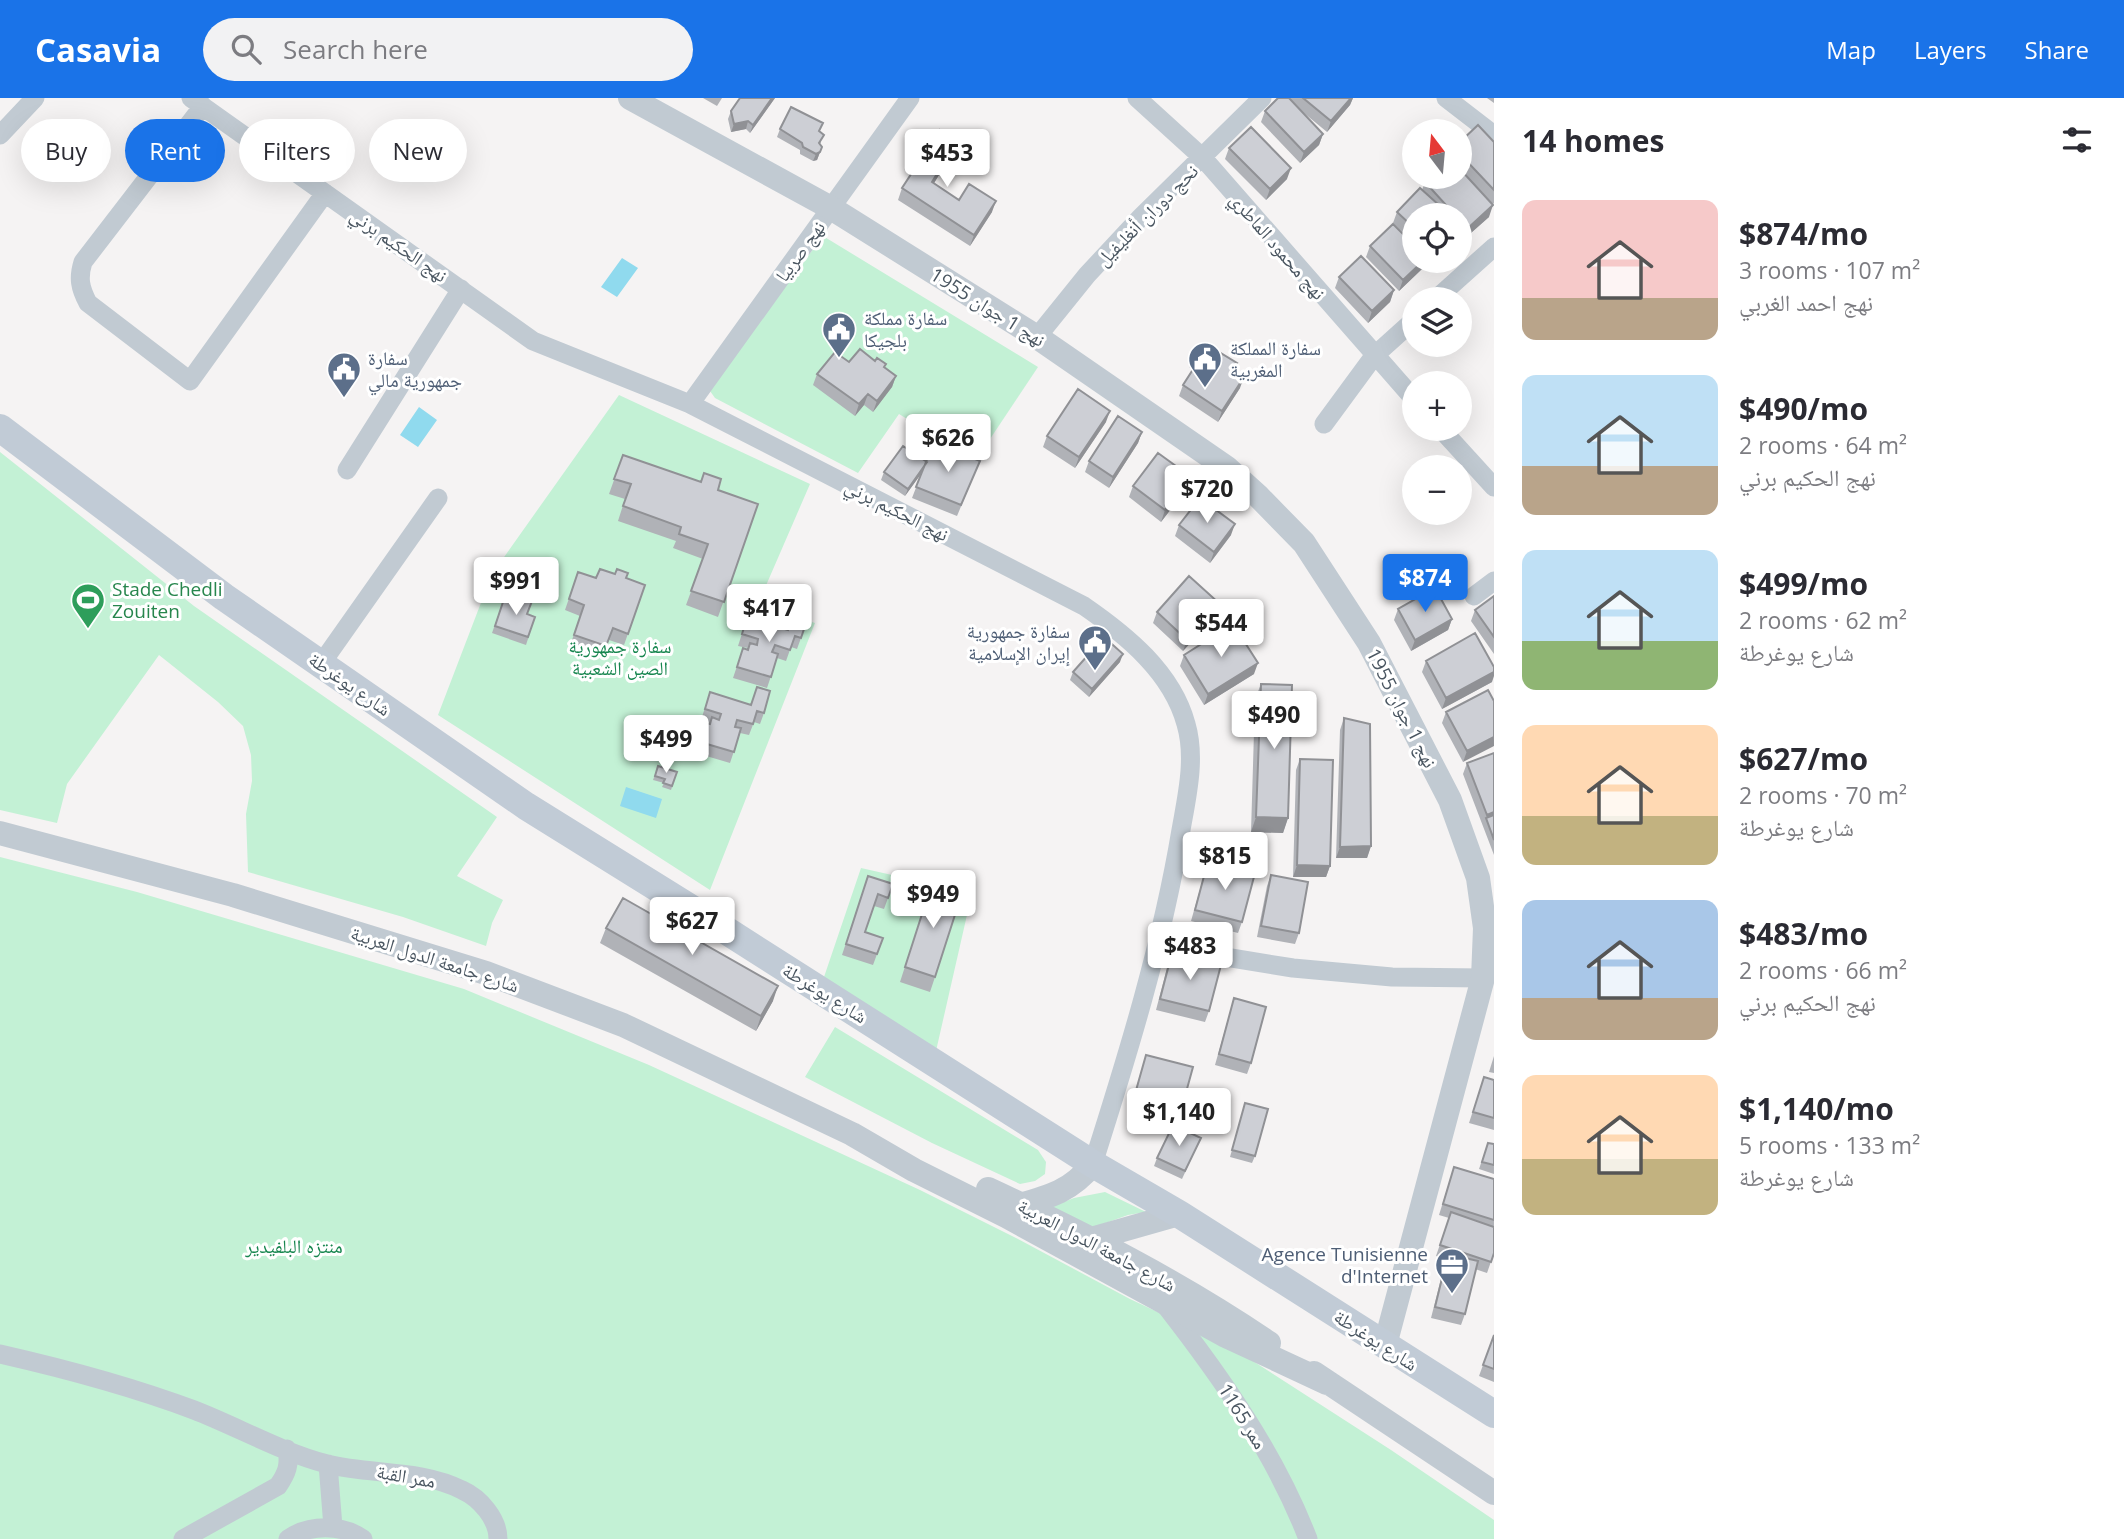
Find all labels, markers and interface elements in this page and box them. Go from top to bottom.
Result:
search box [203,18,693,81]
text: Casavia [35,27,161,72]
icon: search [227,30,265,68]
text: Search here [283,31,428,67]
text: Map [1826,33,1876,66]
text: Layers [1914,33,1987,66]
text: Share [2025,33,2089,66]
chip: Buy [21,119,111,182]
chip: Rent [125,119,225,182]
chip: Filters [239,119,355,182]
chip: New [369,119,467,182]
north arrow [1402,119,1472,189]
map controls [1402,119,1472,525]
text: 14 homes [1522,120,1665,161]
icon: filters [2058,121,2096,159]
pin: $453 [906,130,988,189]
text: $453 [921,136,973,168]
street label: نحج دوران أنغليفيل [1090,158,1204,272]
street label: نهج محمود الماطري [1222,187,1332,307]
street label: نهج الحكيم برني [344,202,453,290]
button: locate [1402,203,1472,273]
text: $874/mo [1739,213,1868,254]
street label: نهج صربيا [769,215,831,287]
icon: home [1578,228,1662,312]
text: 3 rooms · 107 m² [1739,254,1920,286]
street label: نهج 1 جوان 1955 [926,261,1050,353]
text: نهج احمد الغربي [1739,286,1873,318]
button: layers [1402,287,1472,357]
place label: سفارة مملكة بلجيكا [864,305,947,353]
public building icon: سفارة مملكة بلجيكا [820,310,858,359]
place label: سفارة المملكة المغربية [1230,335,1321,383]
public building icon: سفارة المملكة المغربية [1186,340,1224,389]
place label: سفارة جمهورية مالي [368,345,462,396]
public building icon: سفارة جمهورية مالي [325,350,363,399]
button: + [1402,371,1472,441]
text: $490/mo [1739,388,1868,429]
icon: home [1578,403,1662,487]
pin: $626 [907,414,989,474]
text: $626 [922,421,974,453]
text: 2 rooms · 64 m² [1739,429,1907,461]
button: − [1402,455,1472,525]
text: نهج الحكيم برني [1739,461,1876,493]
pin: $720 [1166,466,1248,525]
text: $720 [1181,472,1233,504]
street label: نهج الحكيم برني [839,473,953,550]
pin: $874 [1384,554,1466,614]
pin: $991 [475,558,557,617]
text: $874 [1399,561,1451,593]
text: $499/mo [1739,563,1868,604]
text: $991 [490,564,542,596]
place label: Stade Chedli Zouiten [112,576,222,624]
icon: home [1578,578,1662,662]
sports icon: Stade Chedli Zouiten [69,581,107,630]
pin: $417 [728,584,810,644]
text: $417 [743,591,795,623]
pin: $544 [1180,600,1262,659]
text: 2 rooms · 62 m² [1739,604,1907,636]
text: $544 [1195,606,1247,638]
place label: سفارة جمهورية إيران الإسلامية [967,618,1070,667]
public building icon: سفارة جمهورية إيران الإسلامية [1076,623,1114,672]
park label: سفارة جمهورية الصين الشعبية [568,633,672,681]
text: شارع يوغرطة [1739,636,1854,668]
street label: نهج 1 جوان 1955 [1361,644,1443,772]
street label: شارع يوغرطة [304,646,396,722]
pin: $490 [1233,692,1315,751]
text: $490 [1248,698,1300,730]
pin: $499 [625,716,707,775]
text: $499 [640,722,692,754]
text: $627/mo [1739,738,1868,779]
icon: home [1578,753,1662,837]
text: 2 rooms · 70 m² [1739,779,1907,811]
text: شارع يوغرطة [1739,811,1854,843]
pin: $815 [1184,832,1266,892]
text: $815 [1199,839,1251,871]
pin: $949 [892,870,974,930]
text: $949 [907,877,959,909]
pin: $627 [651,898,733,957]
text: $627 [666,904,718,936]
text: $483/mo [1739,913,1868,954]
street label: شارع جامعة الدول العربية [348,920,522,998]
pin: $483 [1149,922,1231,982]
icon: home [1578,928,1662,1012]
text: $483 [1164,929,1216,961]
text: 2 rooms · 66 m² [1739,954,1907,986]
street label: شارع يوغرطة [778,957,872,1029]
text: نهج الحكيم برني [1739,986,1876,1018]
pin: $1,140 [1122,1088,1236,1148]
text: $1,140/mo [1739,1088,1894,1129]
text: $1,140 [1143,1095,1215,1127]
icon: home [1578,1103,1662,1187]
text: 5 rooms · 133 m² [1739,1129,1920,1161]
text: شارع يوغرطة [1739,1161,1854,1193]
street label: شارع جامعة الدول العربية [1013,1192,1181,1298]
park label: منتزه البلفيدير [244,1233,343,1259]
place label: Agence Tunisienne d'Internet [1262,1241,1428,1289]
office icon: Agence Tunisienne d'Internet [1433,1246,1471,1295]
street label: شارع يوغرطة [1329,1303,1423,1377]
street label: ممر 1165 [1213,1378,1273,1454]
street label: ممر القبة [375,1458,437,1494]

